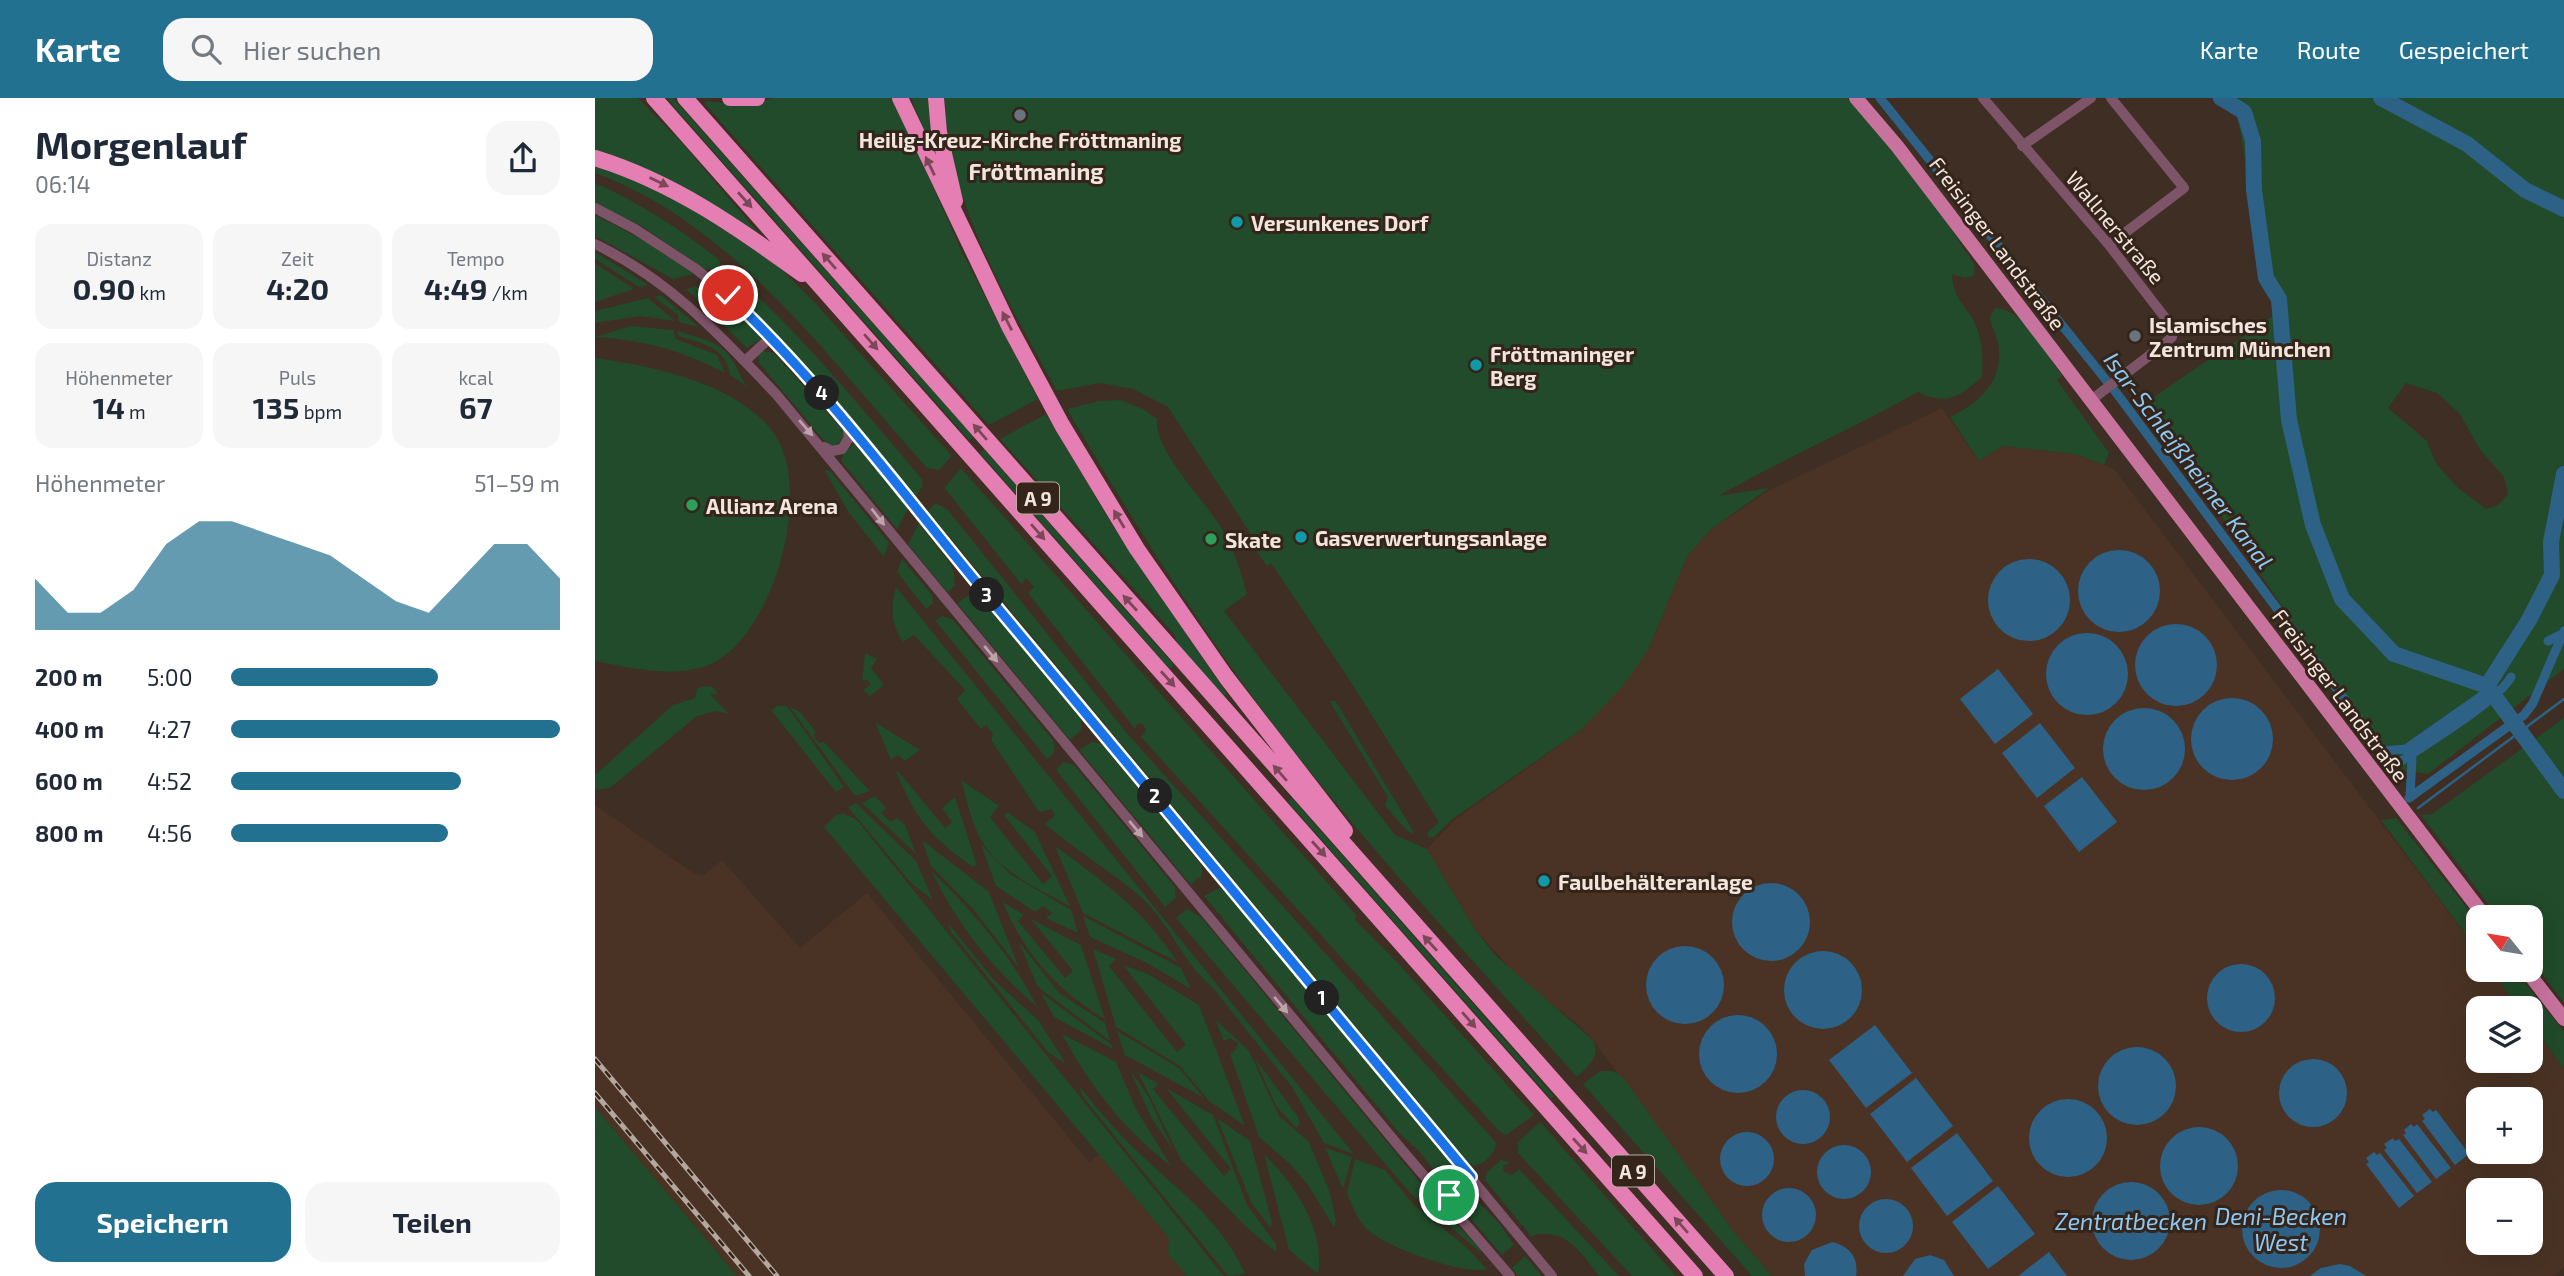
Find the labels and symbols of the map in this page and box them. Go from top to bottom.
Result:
marker: Heilig-Kreuz-Kirche Fröttmaning [1012,107,1028,123]
place label: Heilig-Kreuz-Kirche Fröttmaning [859,127,1181,152]
street label: Freisinger Landstraße [1925,152,2071,334]
one-way arrow [925,156,936,176]
district label: Fröttmaning [968,157,1104,185]
street label: Wallnerstraße [2062,165,2170,289]
one-way arrow [649,177,669,188]
one-way arrow [737,191,753,209]
place label: Versunkenes Dorf [1251,210,1429,235]
marker: Versunkenes Dorf [1229,214,1245,230]
one-way arrow [822,253,838,270]
pin [698,265,758,325]
one-way arrow [1001,312,1013,331]
place label: Islamisches Zentrum München [2149,312,2331,361]
marker: Islamisches Zentrum München [2127,328,2143,344]
one-way arrow [863,334,878,351]
place label: Fröttmaninger Berg [1490,341,1634,390]
water label: Isar-Schleißheimer Kanal [2098,346,2280,574]
marker: Fröttmaninger Berg [1468,357,1484,373]
pin: 4 [805,376,839,410]
one-way arrow [798,420,813,437]
one-way arrow [972,423,988,441]
road number: A 9 [1017,482,1059,514]
place label: Allianz Arena [706,493,838,518]
marker: Allianz Arena [684,497,700,513]
one-way arrow [870,509,885,526]
one-way arrow [1113,510,1126,529]
one-way arrow [1030,523,1045,540]
place label: Gasverwertungsanlage [1315,525,1547,550]
place label: Skate [1225,527,1282,552]
marker: Gasverwertungsanlage [1293,529,1309,545]
marker: Skate [1203,531,1219,547]
pin: 3 [969,578,1005,612]
one-way arrow [1123,594,1138,611]
street label: Freisinger Landstraße [2268,604,2414,786]
one-way arrow [983,646,998,663]
one-way arrow [1160,670,1175,687]
one-way arrow [1273,765,1288,782]
pin: 2 [1137,778,1173,814]
one-way arrow [1128,821,1143,838]
one-way arrow [1311,840,1326,857]
place label: Faulbehälteranlage [1558,869,1753,894]
marker: Faulbehälteranlage [1536,873,1552,889]
north arrow [2466,905,2543,982]
one-way arrow [1423,934,1438,951]
pin: 1 [1305,981,1339,1016]
one-way arrow [1274,995,1289,1013]
one-way arrow [1461,1011,1476,1028]
one-way arrow [1572,1137,1588,1155]
road number: A 9 [1612,1156,1654,1186]
pin [1419,1165,1479,1225]
water label: Deni-Becken West [2215,1202,2347,1256]
water label: Zentratbecken [2055,1207,2207,1235]
one-way arrow [1673,1216,1689,1234]

